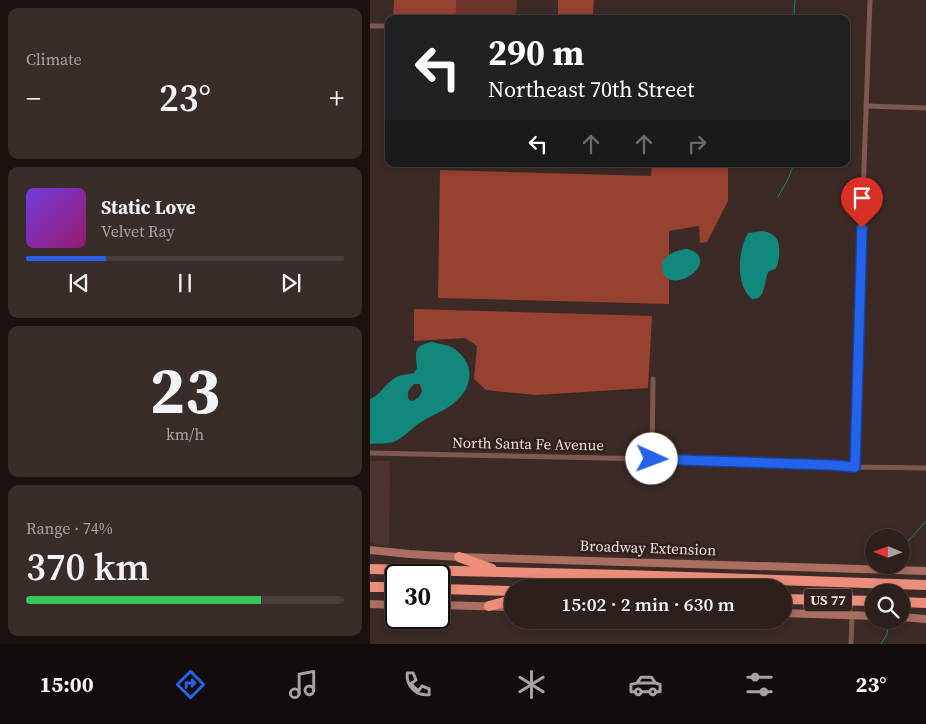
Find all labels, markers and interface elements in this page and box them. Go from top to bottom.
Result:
text: 290 m [488,29,584,77]
icon: left [405,35,470,100]
text: Climate [26,48,82,70]
text: 23° [159,72,211,124]
text: Northeast 70th Street [488,74,694,104]
text: − [26,79,41,117]
text: + [329,79,344,117]
icon: left [524,130,552,158]
icon: ahead [577,130,605,158]
icon: ahead [630,130,658,158]
icon: right [683,130,711,158]
pin [841,177,883,228]
icon: arrive [848,184,876,212]
text: Static Love [101,194,196,220]
text: Velvet Ray [101,220,175,242]
icon: previous [65,269,93,297]
icon: pause [171,269,199,297]
icon: next [277,269,305,297]
text: 23 [150,346,220,435]
text: km/h [166,423,204,445]
street label: North Santa Fe Avenue [452,432,604,455]
position arrow [625,432,677,484]
text: Range · 74% [26,517,113,539]
north arrow [865,529,910,574]
map controls [865,529,910,629]
street label: Broadway Extension [579,535,717,560]
text: 370 km [26,541,150,593]
speed limit sign: 30 [385,564,450,629]
button: search [865,584,910,629]
road number: US 77 [804,588,852,612]
text: 15:02 · 2 min · 630 m [561,591,735,617]
icon: directions [173,667,208,702]
icon: music [286,667,321,702]
icon: phone [400,667,435,702]
icon: climate [514,667,549,702]
icon: car [628,667,663,702]
icon: filters [742,667,777,702]
text: 15:00 [39,669,94,699]
text: 23° [856,669,887,699]

